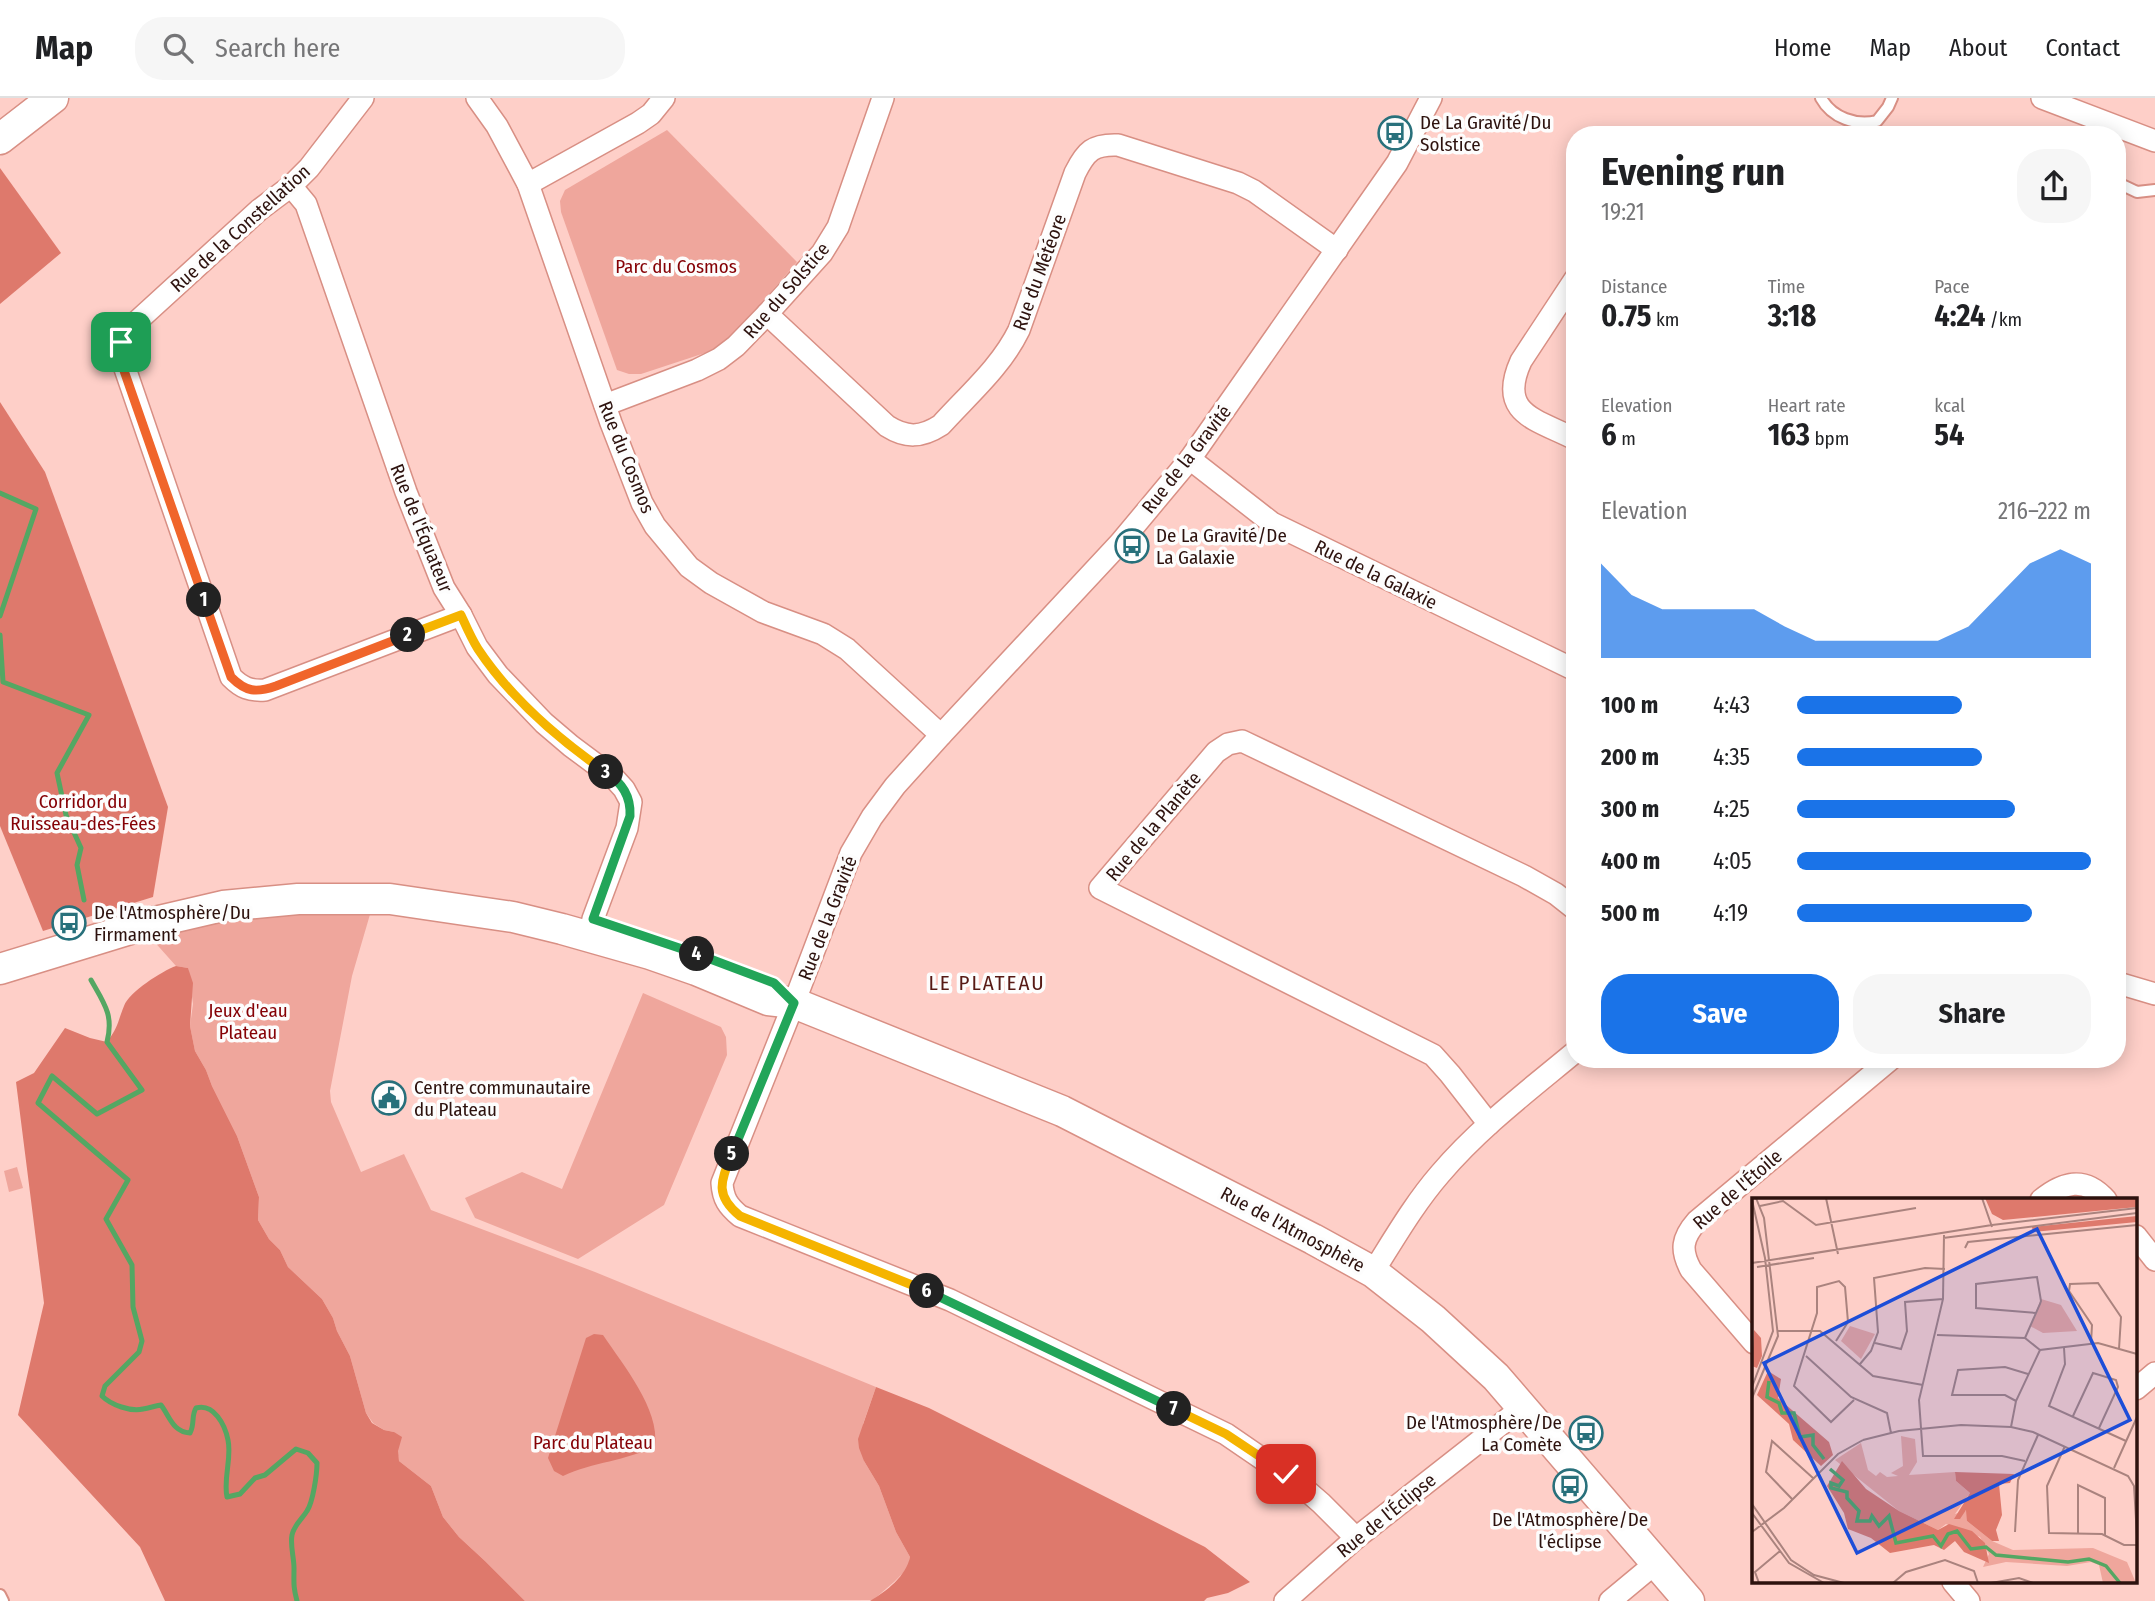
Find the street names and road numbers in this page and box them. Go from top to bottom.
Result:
street label: Rue de la Constellation [166,160,315,297]
street label: Rue du Météore [1008,211,1071,334]
street label: Rue du Solstice [739,238,834,343]
street label: Rue du Cosmos [594,398,659,517]
street label: Rue de la Gravité [1137,400,1236,518]
street label: Rue de l'Équateur [385,461,458,596]
street label: Rue de la Galaxie [1311,535,1441,614]
street label: Rue de la Planète [1101,767,1206,886]
street label: Rue de la Gravité [793,853,862,984]
street label: Rue de l'Étoile [1688,1144,1787,1234]
street label: Rue de l'Atmosphère [1217,1182,1369,1277]
street label: Rue de l'Éclipse [1332,1468,1441,1562]

